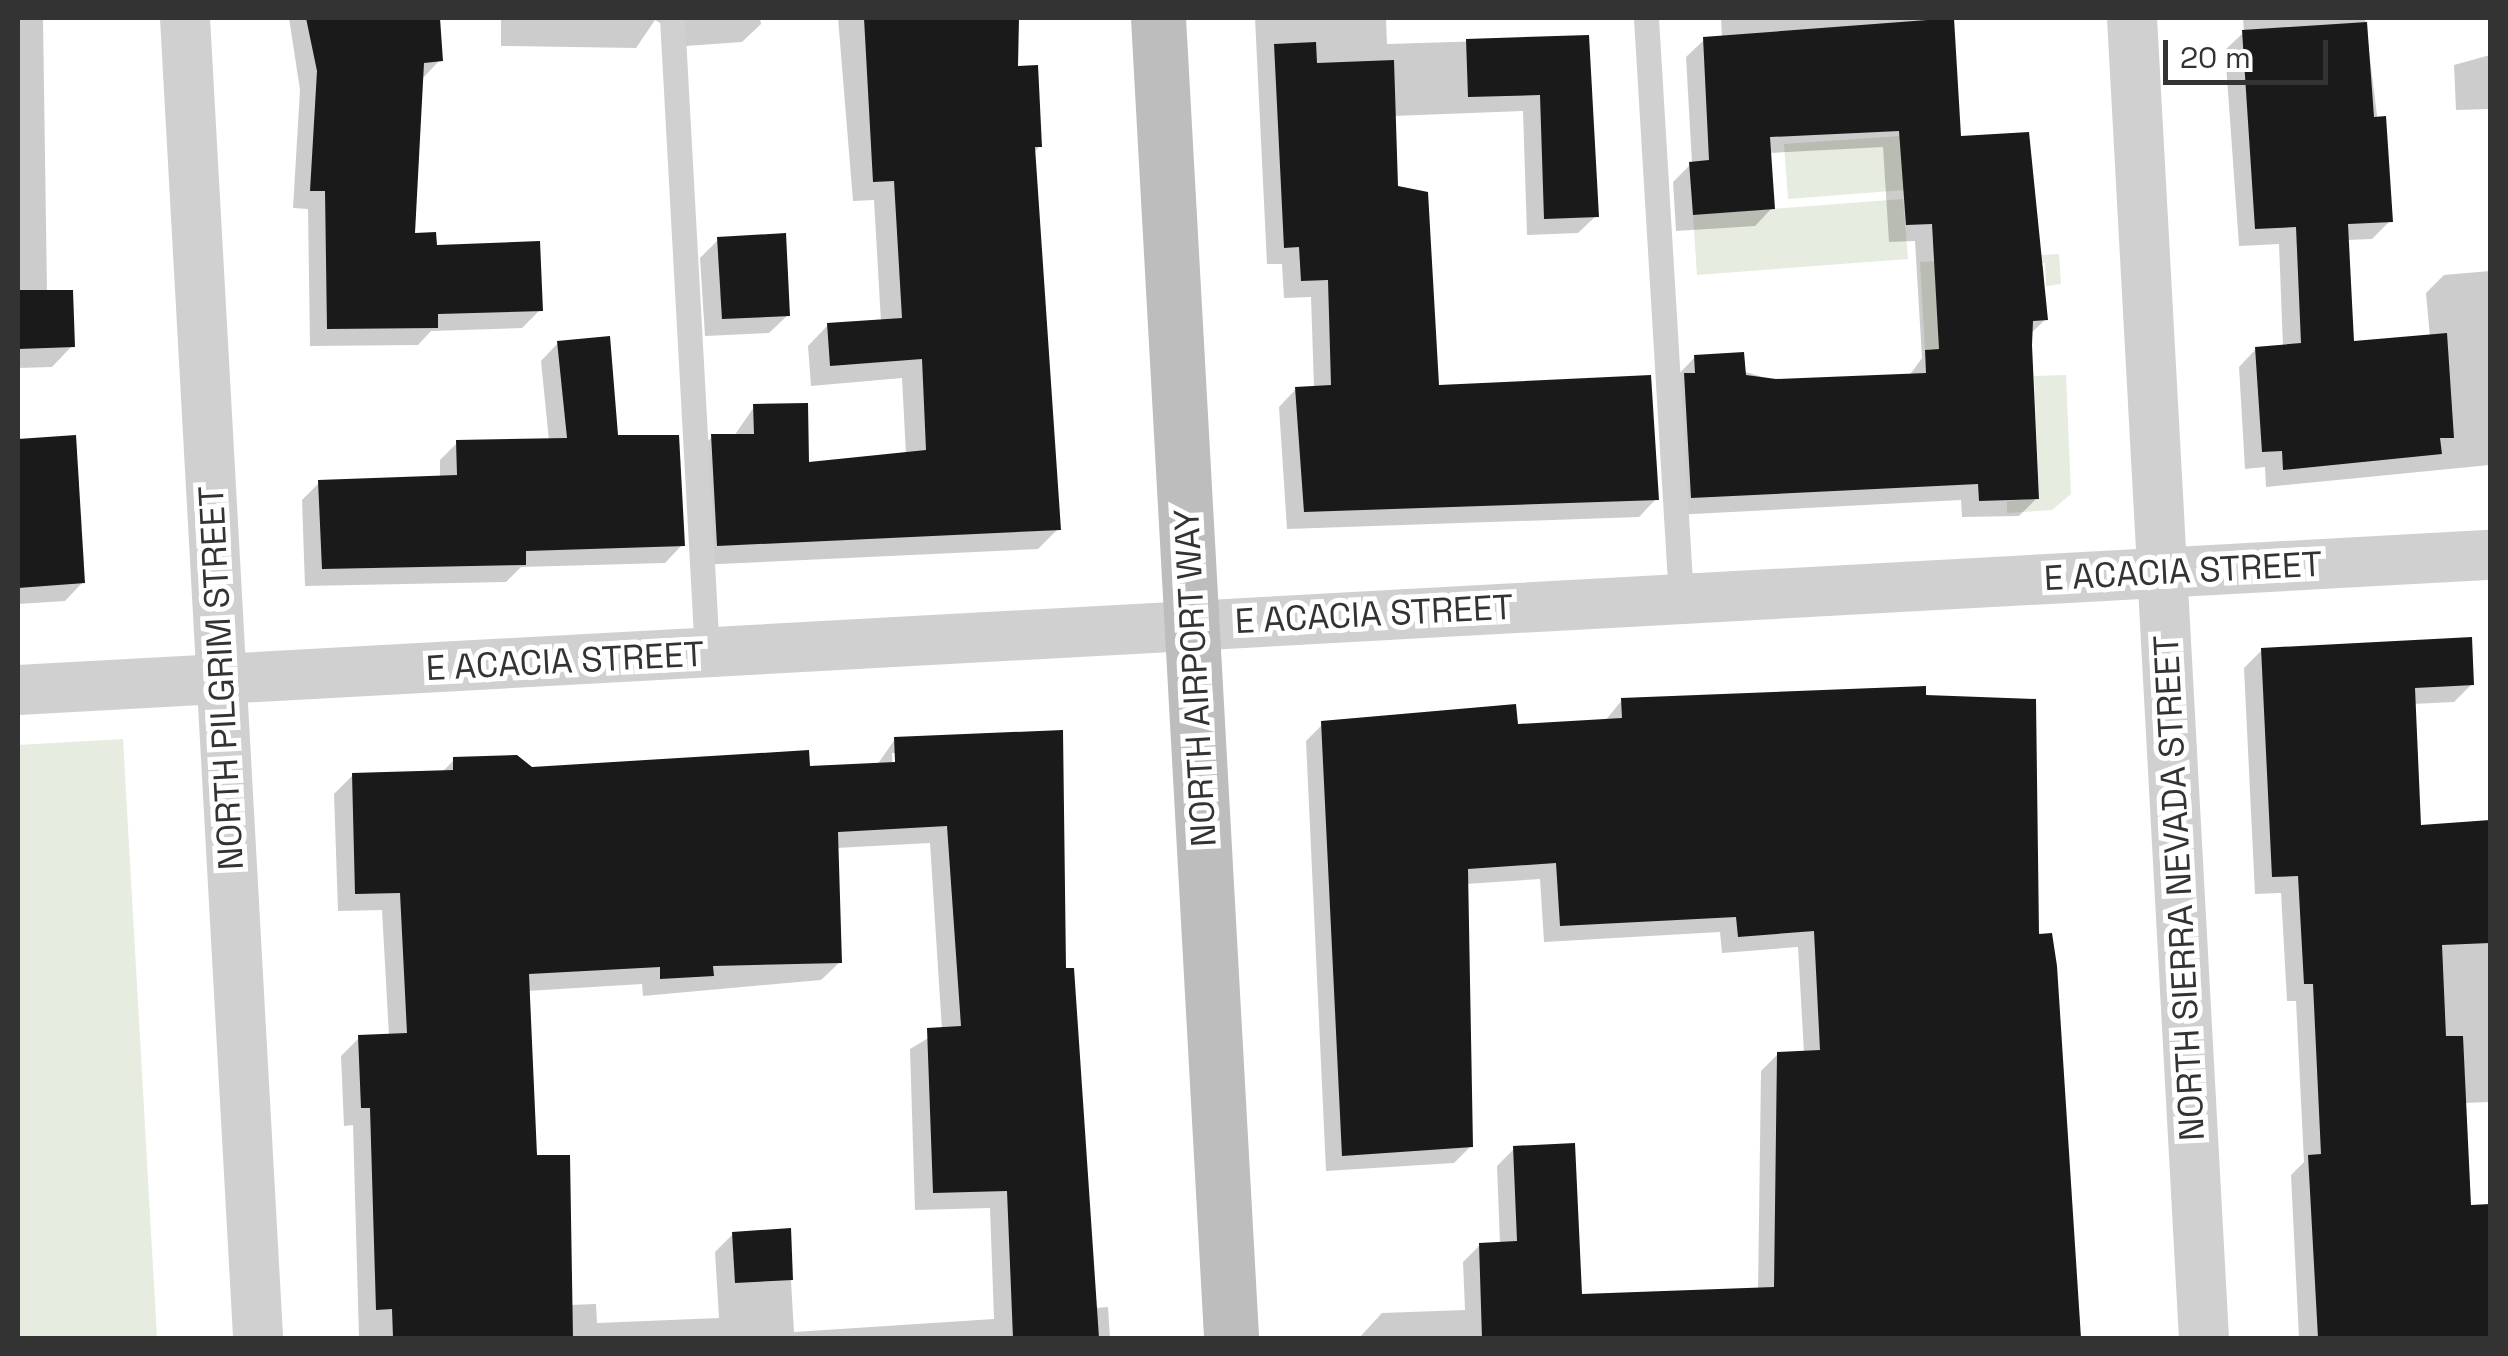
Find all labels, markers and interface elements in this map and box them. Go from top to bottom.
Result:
scale bar [2168,20,2333,82]
text: 20 m [2180,38,2251,77]
street label: NORTH PILGRIM STREET [190,485,252,871]
street label: NORTH AIRPORT WAY [1165,507,1225,849]
street label: E ACACIA STREET [2042,543,2324,599]
street label: E ACACIA STREET [1233,586,1515,642]
street label: E ACACIA STREET [424,633,706,689]
street label: NORTH SIERRA NEVADA STREET [2145,633,2213,1143]

